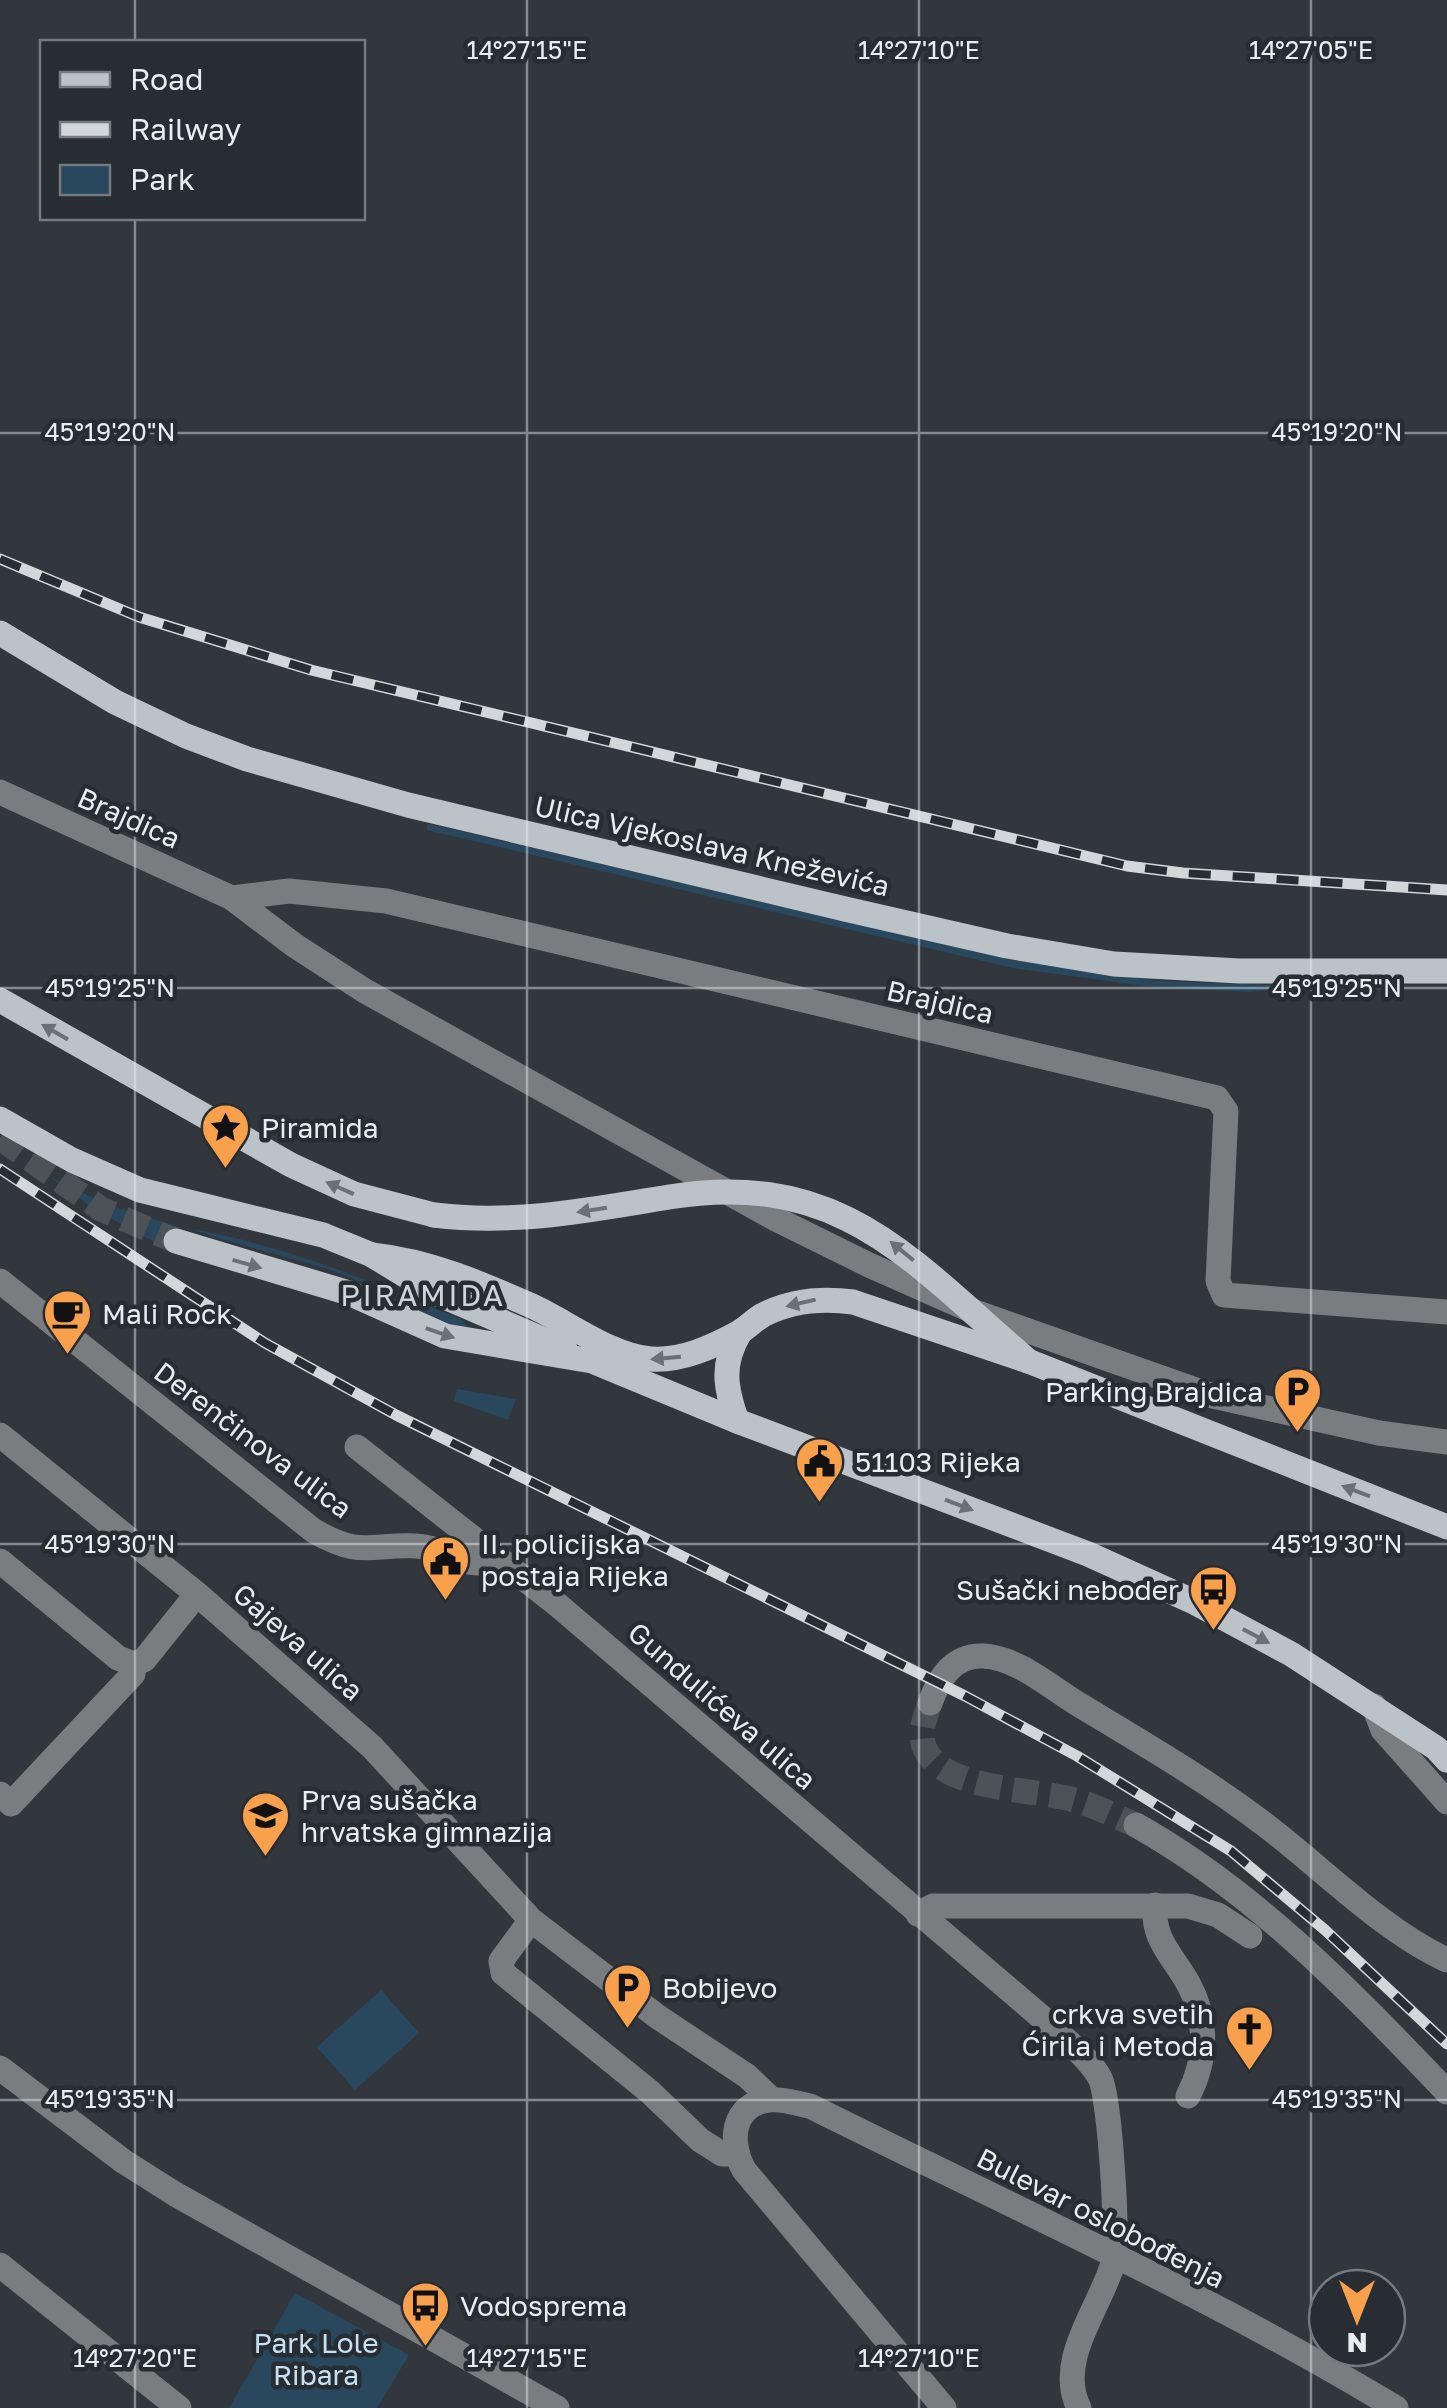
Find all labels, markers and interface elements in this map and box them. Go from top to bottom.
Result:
text: 14°27'15"E [467,34,587,65]
text: 14°27'10"E [858,34,980,65]
text: 14°27'05"E [1249,34,1373,65]
legend [40,40,365,220]
text: Road [130,61,204,97]
text: Railway [130,111,241,147]
text: Park [130,161,195,197]
text: 45°19'20"N [44,416,176,447]
text: 45°19'20"N [1271,416,1403,447]
street label: Brajdica [73,780,185,855]
street label: Ulica Vjekoslava Kneževića [531,789,893,902]
text: 45°19'25"N [45,972,175,1003]
text: 45°19'25"N [1272,972,1402,1003]
street label: Brajdica [884,973,997,1030]
one-way arrow [41,1024,70,1041]
place icon: Piramida [200,1102,252,1170]
place label: Piramida [261,1111,379,1144]
one-way arrow [325,1180,355,1196]
one-way arrow [576,1203,608,1218]
one-way arrow [889,1241,914,1262]
one-way arrow [232,1257,262,1272]
district label: PIRAMIDA [340,1277,506,1313]
cafe icon: Mali Rock [41,1288,93,1356]
one-way arrow [785,1296,816,1311]
place label: Mali Rock [102,1297,232,1330]
one-way arrow [426,1327,456,1342]
one-way arrow [649,1350,681,1366]
street label: Derenčinova ulica [148,1355,358,1524]
parking icon: Parking Brajdica [1272,1366,1324,1434]
place label: Parking Brajdica [1045,1375,1263,1408]
public building icon: 51103 Rijeka [794,1436,846,1504]
place label: 51103 Rijeka [855,1445,1021,1478]
one-way arrow [1341,1483,1371,1499]
one-way arrow [944,1498,974,1513]
place label: II. policijska postaja Rijeka [481,1527,669,1592]
text: 45°19'30"N [44,1528,176,1559]
text: 45°19'30"N [1271,1528,1403,1559]
public building icon: II. policijska postaja Rijeka [420,1534,472,1602]
bus stop icon: Sušački neboder [1188,1564,1240,1632]
place label: Sušački neboder [956,1573,1179,1606]
street label: Gajeva ulica [227,1576,370,1707]
street label: Gundulićeva ulica [622,1615,823,1796]
one-way arrow [1241,1627,1270,1644]
place label: Prva sušačka hrvatska gimnazija [301,1783,552,1848]
school or university icon: Prva sušačka hrvatska gimnazija [240,1790,292,1858]
parking icon: Bobijevo [601,1962,653,2030]
place label: Bobijevo [662,1971,777,2004]
place label: crkva svetih Ćirila i Metoda [1021,1997,1214,2062]
church icon: crkva svetih Ćirila i Metoda [1223,2004,1275,2072]
text: 45°19'35"N [45,2083,175,2114]
text: 45°19'35"N [1272,2083,1402,2114]
street label: Bulevar oslobođenja [972,2141,1231,2294]
north arrow [1307,2268,1407,2368]
bus stop icon: Vodosprema [399,2280,451,2348]
place label: Vodosprema [460,2289,627,2322]
park label: Park Lole Ribara [253,2326,379,2391]
text: N [1346,2327,1368,2360]
text: 14°27'20"E [73,2342,197,2373]
text: 14°27'15"E [467,2342,587,2373]
text: 14°27'10"E [858,2342,980,2373]

